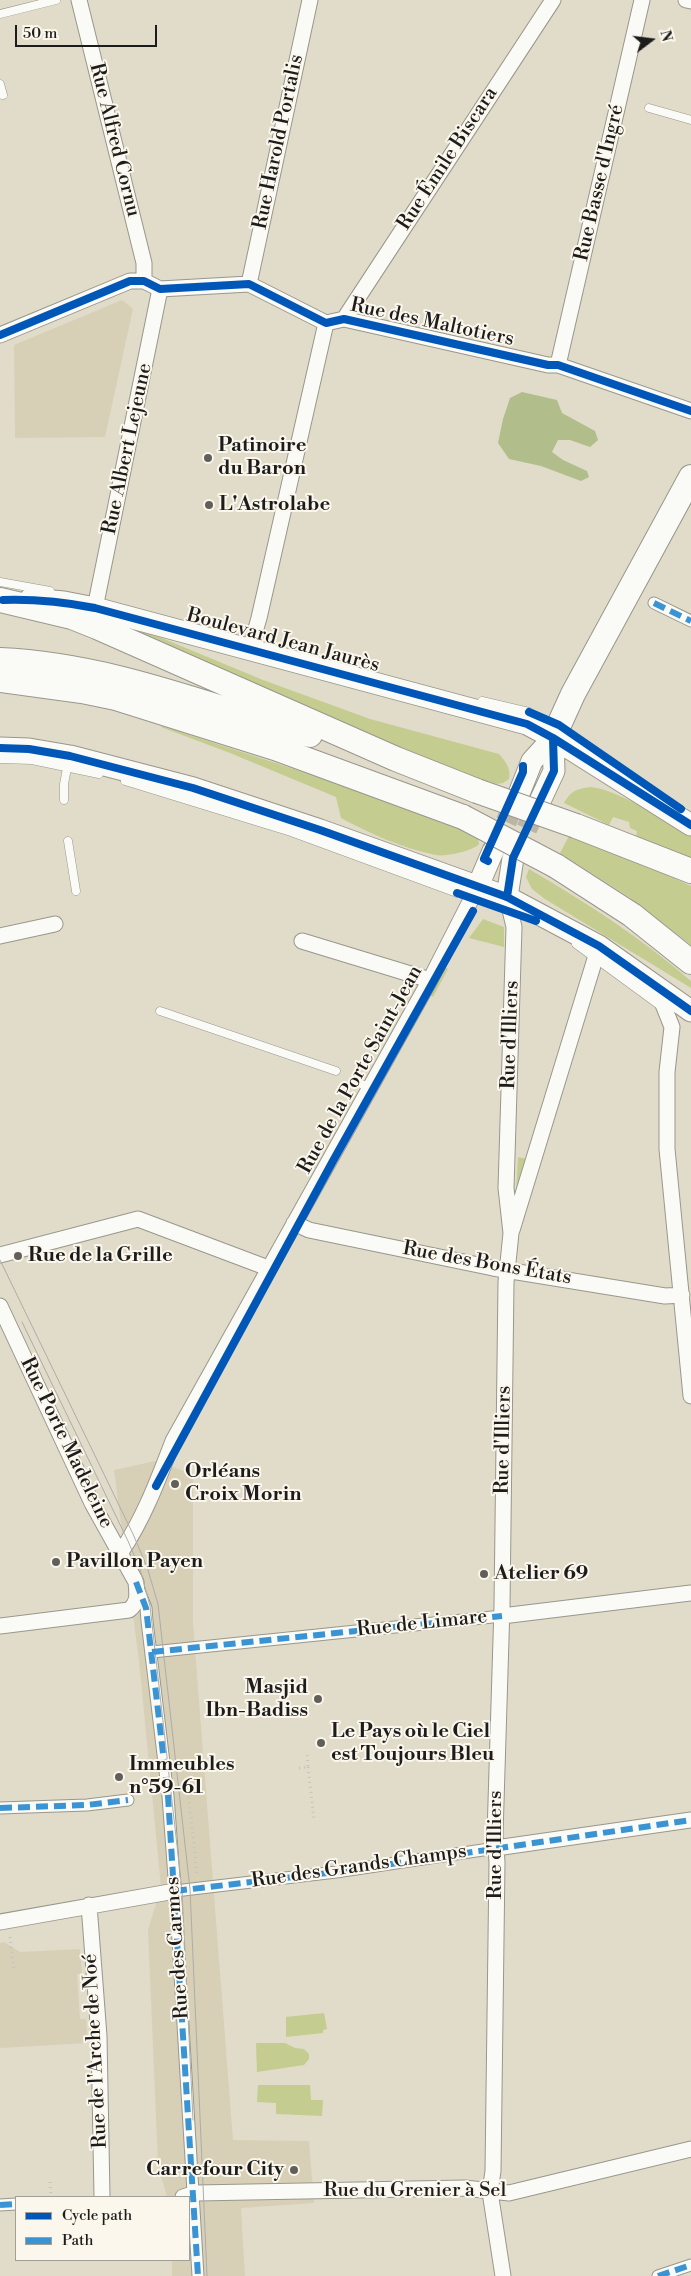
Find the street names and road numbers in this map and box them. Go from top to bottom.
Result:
street label: Rue Harold Portalis [249,52,309,232]
street label: Rue Alfred Cornu [83,61,145,219]
street label: Rue Émile Biscara [393,83,503,235]
street label: Rue Basse d'Ingré [570,102,630,264]
street label: Rue des Maltotiers [348,294,516,352]
street label: Rue Albert Lejeune [98,361,158,537]
street label: Boulevard Jean Jaurès [184,604,382,678]
street label: Rue de la Porte Saint-Jean [294,962,428,1178]
street label: Rue d'Illiers [497,980,525,1090]
street label: Rue des Bons États [401,1237,573,1291]
street label: Rue Porte Madeleine [14,1354,118,1532]
street label: Rue d'Illiers [491,1385,517,1495]
street label: Rue de Limare [356,1605,488,1643]
street label: Rue d'Illiers [484,1791,508,1899]
street label: Rue des Grands Champs [250,1840,468,1894]
street label: Rue des Carmes [161,1876,195,2020]
street label: Rue de l'Arche de Noé [79,1953,113,2149]
street label: Rue du Grenier à Sel [324,2179,506,2203]

